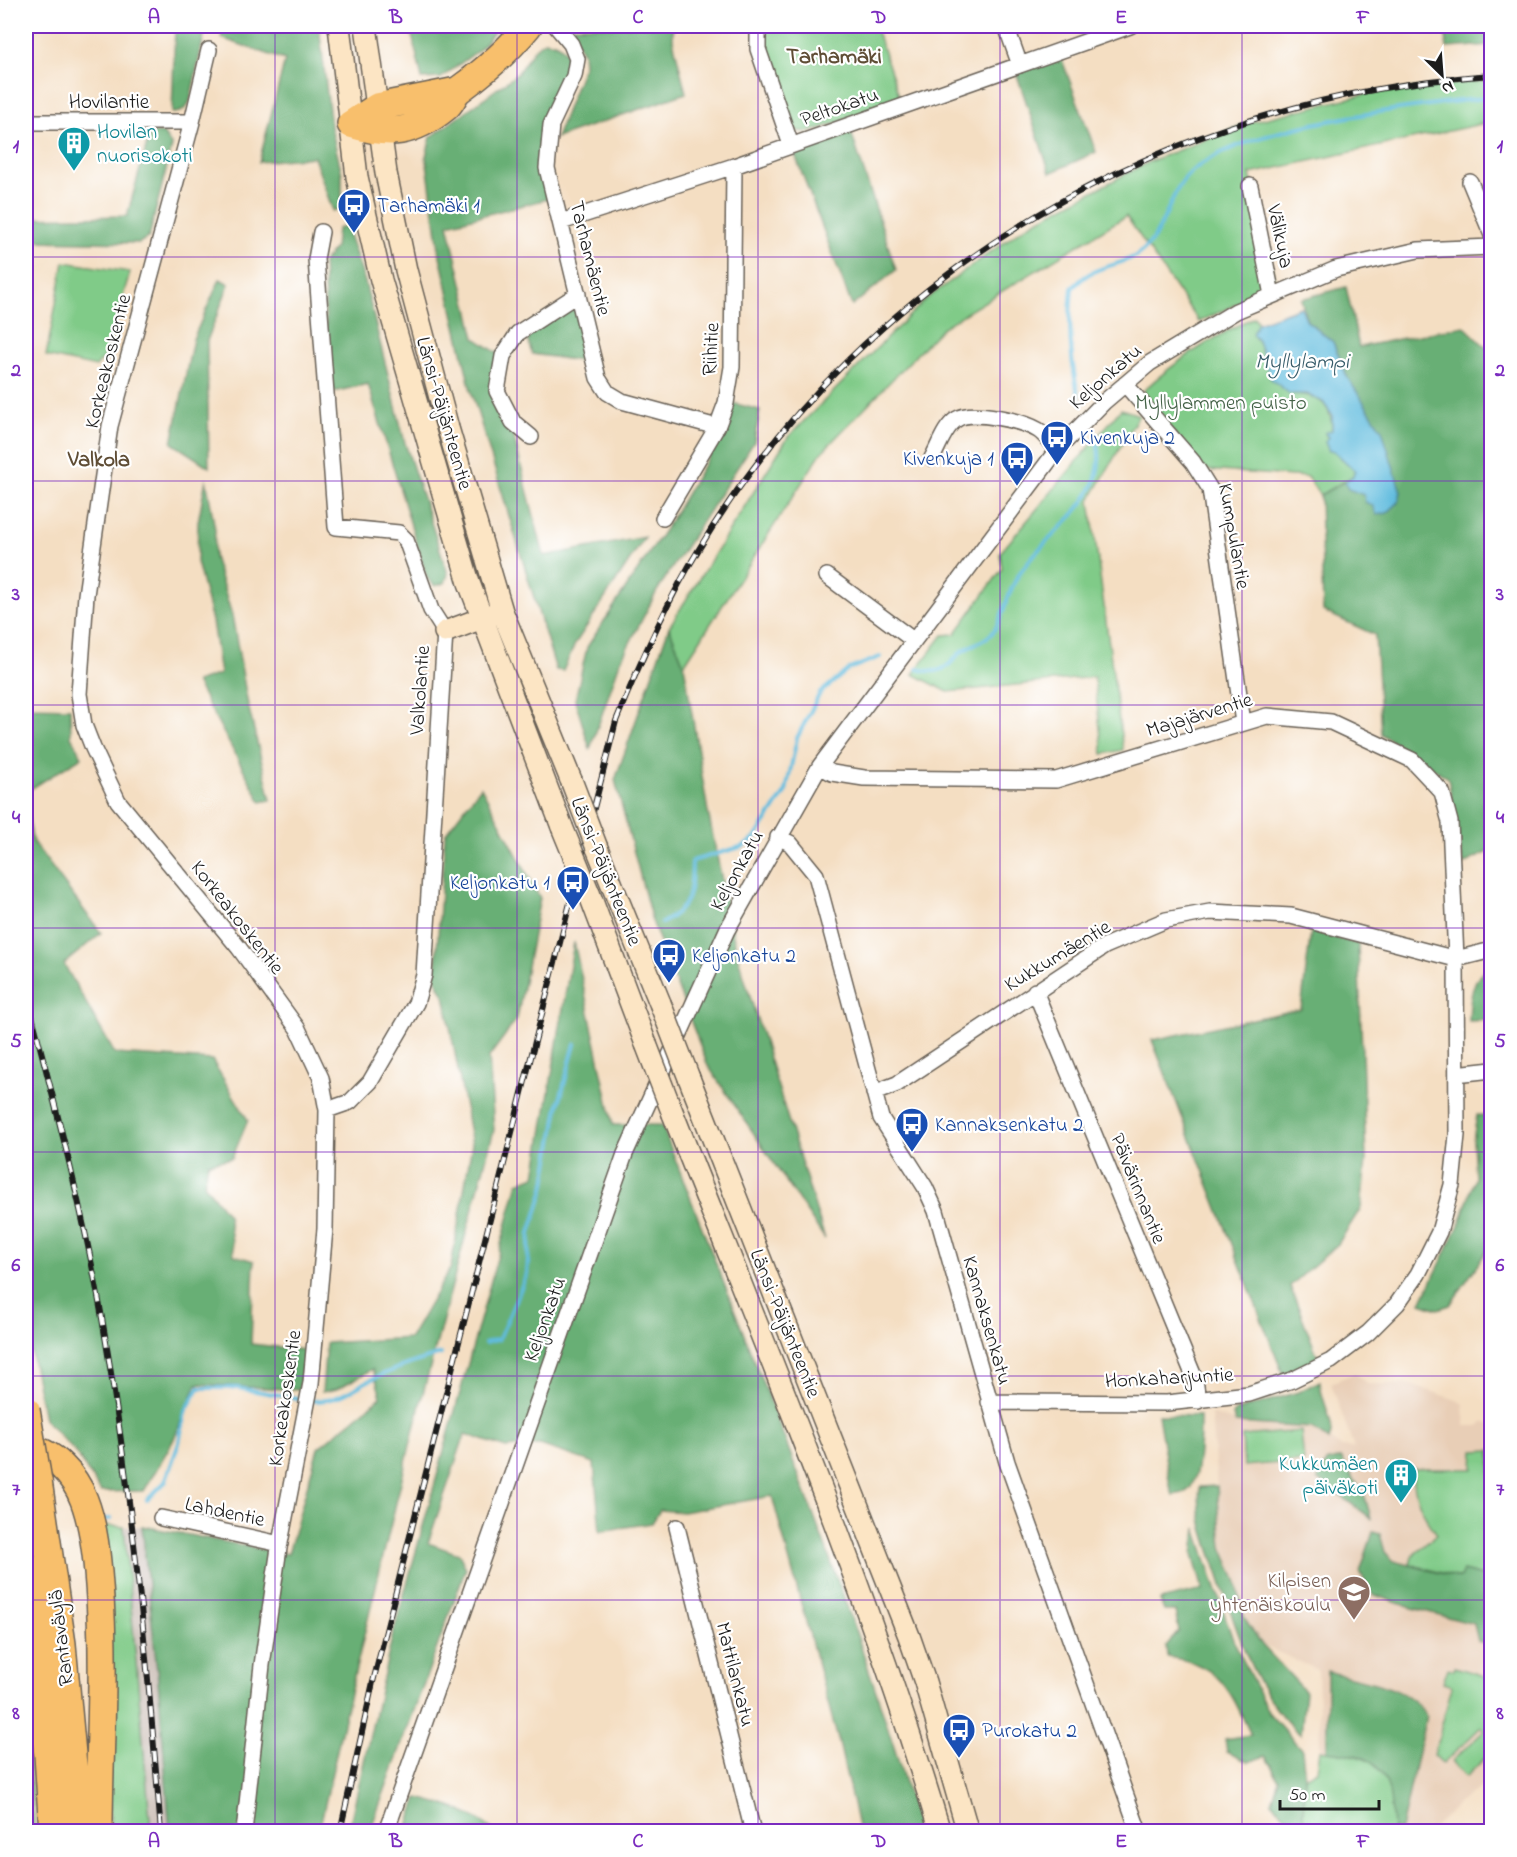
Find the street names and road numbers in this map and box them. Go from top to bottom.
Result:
street label: Peltokatu [797,81,883,135]
street label: Hovilantie [69,88,150,118]
street label: Tarhamäentie [560,198,618,320]
street label: Välikuja [1257,201,1300,271]
street label: Korkeakoskentie [78,291,140,432]
street label: Riihitie [696,321,728,376]
street label: Länsi-Päijänteentie [407,333,479,494]
street label: Keljonkatu [1063,337,1149,418]
street label: Kumpulantie [1209,481,1257,592]
street label: Valkolantie [403,644,439,737]
street label: Majajärventie [1143,685,1257,746]
street label: Länsi-Päijänteentie [562,793,649,951]
street label: Keljonkatu [703,825,772,917]
street label: Korkeakoskentie [182,855,291,982]
street label: Kukkumäentie [999,913,1117,1000]
street label: Päivärinnantie [1101,1129,1173,1249]
street label: Länsi-Päijänteentie [741,1245,828,1403]
street label: Kannaksenkatu [953,1253,1019,1389]
street label: Keljonkatu [517,1273,575,1366]
street label: Korkeakoskentie [262,1327,310,1468]
street label: Honkaharjuntie [1104,1361,1235,1397]
street label: Lahdentie [182,1490,268,1536]
street label: Rantaväylä [41,1588,85,1687]
street label: Mattilankatu [707,1619,762,1730]

